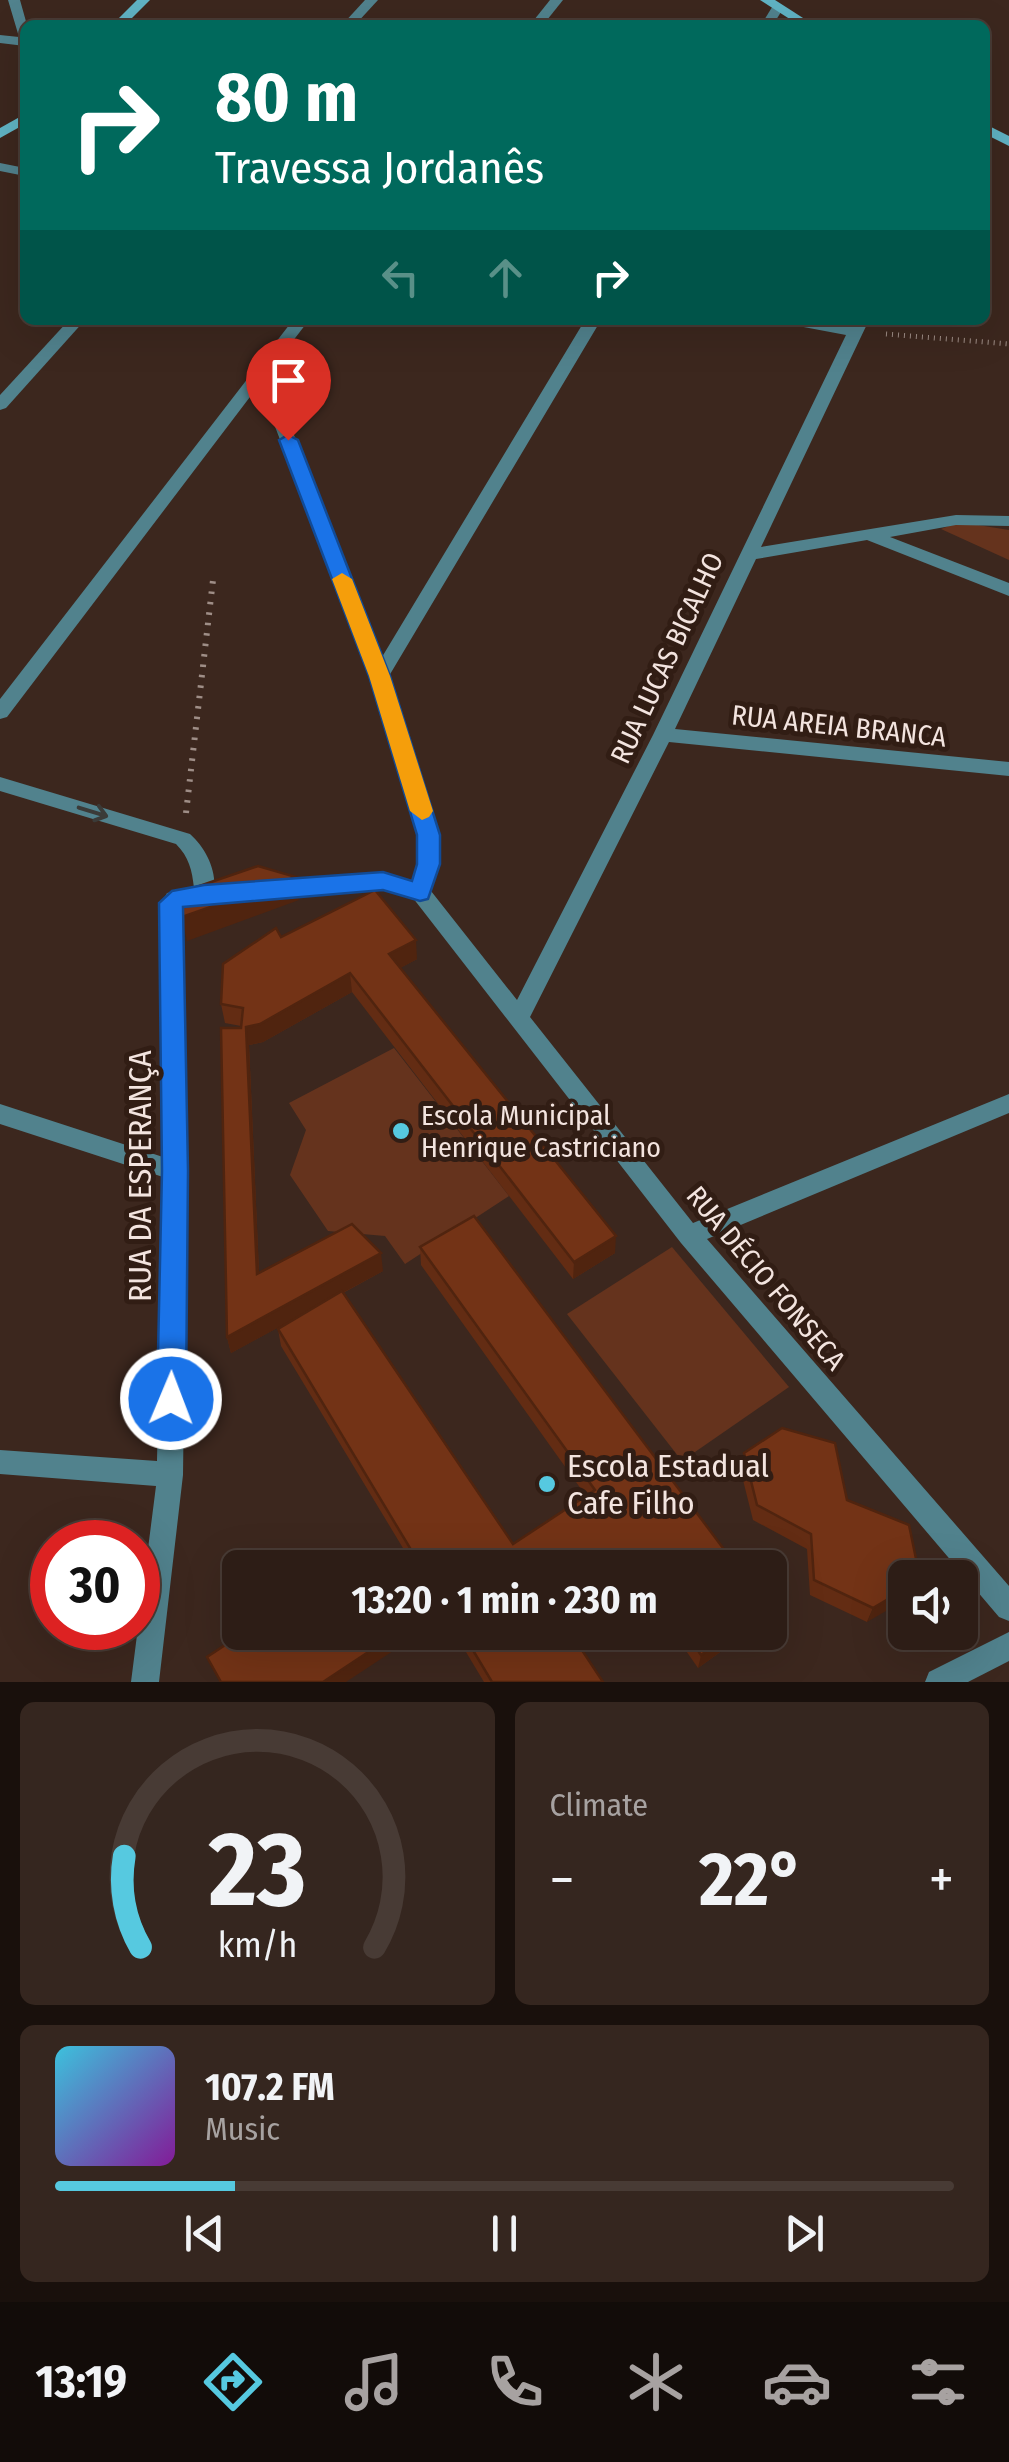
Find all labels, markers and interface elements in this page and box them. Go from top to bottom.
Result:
text: 80 m [215,56,358,140]
icon: right [50,60,180,190]
text: Travessa Jordanês [215,141,544,195]
icon: left [373,250,428,305]
icon: ahead [478,250,533,305]
icon: right [583,250,638,305]
pin [246,338,331,441]
icon: arrive [261,353,316,408]
street label: RUA LUCAS BICALHO [604,547,730,769]
street label: RUA AREIA BRANCA [730,698,948,754]
one-way arrow [77,804,109,822]
street label: RUA DA ESPERANÇA [121,1050,159,1302]
place label: Escola Municipal Henrique Castriciano [421,1099,661,1164]
marker: Escola Municipal Henrique Castriciano [390,1120,412,1142]
street label: RUA DÉCIO FONSECA [680,1180,853,1377]
position arrow [119,1347,223,1451]
place label: Escola Estadual Cafe Filho [567,1447,769,1522]
marker: Escola Estadual Cafe Filho [536,1473,558,1495]
speed limit sign: 30 [30,1520,160,1650]
map controls [888,1560,978,1650]
button: sound [888,1560,978,1650]
text: 13:20 · 1 min · 230 m [351,1577,658,1623]
text: Climate [550,1786,648,1824]
text: 23 [208,1808,306,1933]
text: 22° [699,1835,804,1925]
text: − [550,1847,574,1913]
text: + [929,1847,954,1913]
text: km/h [217,1924,297,1966]
text: 107.2 FM [205,2064,335,2110]
text: Music [205,2110,280,2148]
icon: previous [177,2206,232,2261]
icon: pause [477,2206,532,2261]
icon: next [777,2206,832,2261]
icon: directions [198,2347,268,2417]
icon: music [339,2347,409,2417]
icon: phone [480,2347,550,2417]
icon: climate [621,2347,691,2417]
icon: car [762,2347,832,2417]
icon: filters [903,2347,973,2417]
text: 13:19 [36,2355,127,2409]

